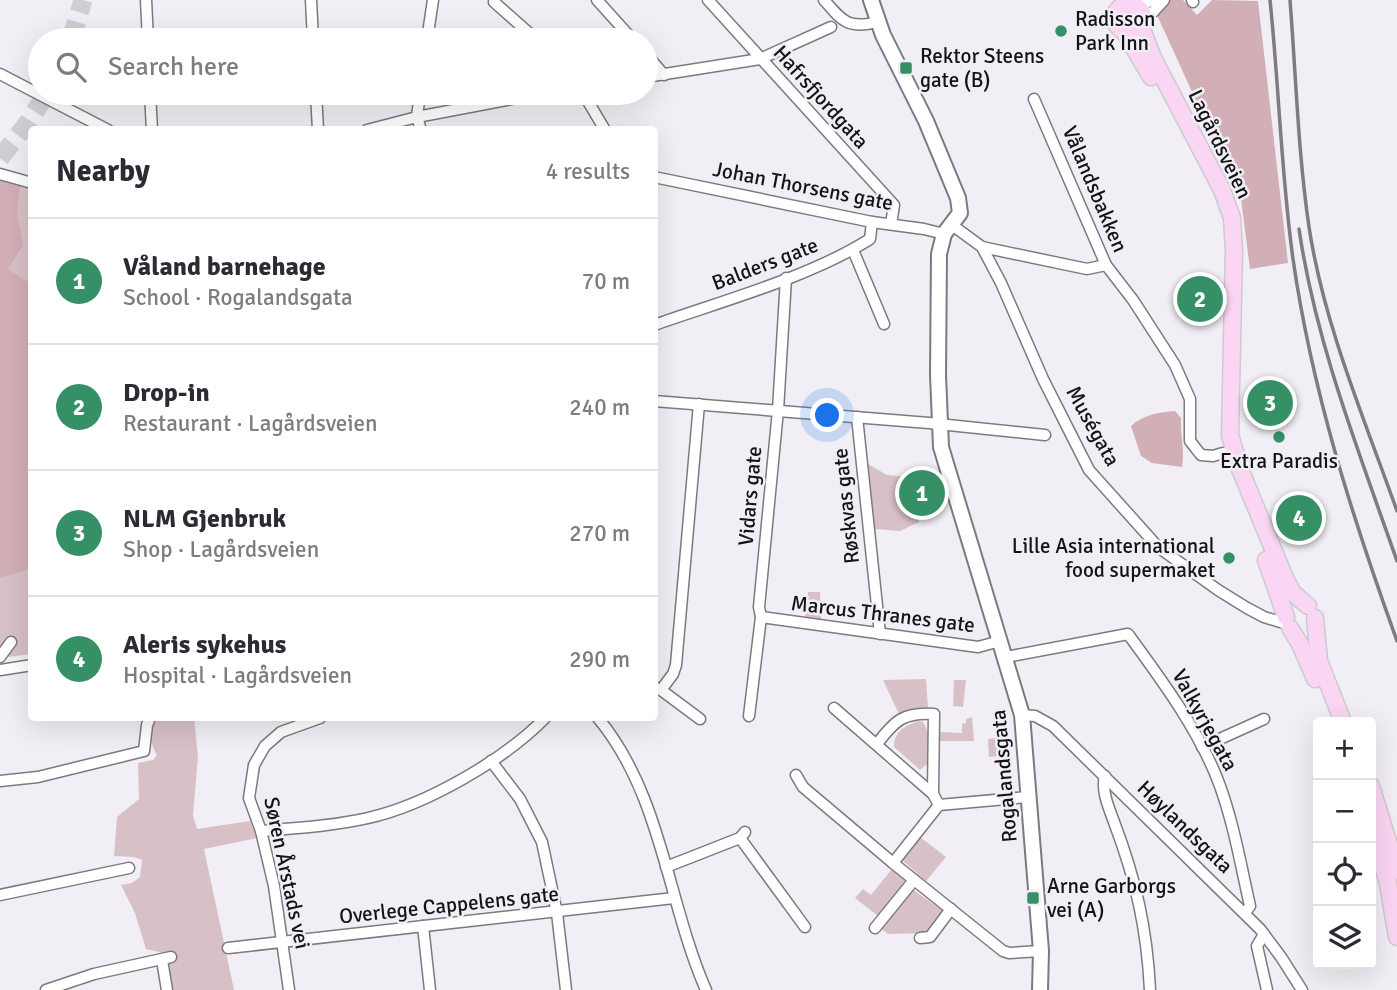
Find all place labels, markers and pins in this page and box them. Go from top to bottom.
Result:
place label: Radisson Park Inn [1075,6,1156,56]
marker: Radisson Park Inn [1053,23,1069,39]
place label: Rektor Steens gate (B) [920,43,1044,93]
marker: Rektor Steens gate (B) [898,60,914,76]
pin: 2 [1177,273,1223,325]
pin: 3 [1247,377,1293,429]
marker: Extra Paradis [1271,429,1287,445]
place label: Extra Paradis [1220,448,1338,474]
pin: 1 [899,467,945,519]
pin: 4 [1276,492,1322,544]
place label: Lille Asia international food supermaket [1012,533,1215,583]
marker: Lille Asia international food supermaket [1221,550,1237,566]
place label: Arne Garborgs vei (A) [1047,873,1176,923]
marker: Arne Garborgs vei (A) [1025,890,1041,906]

